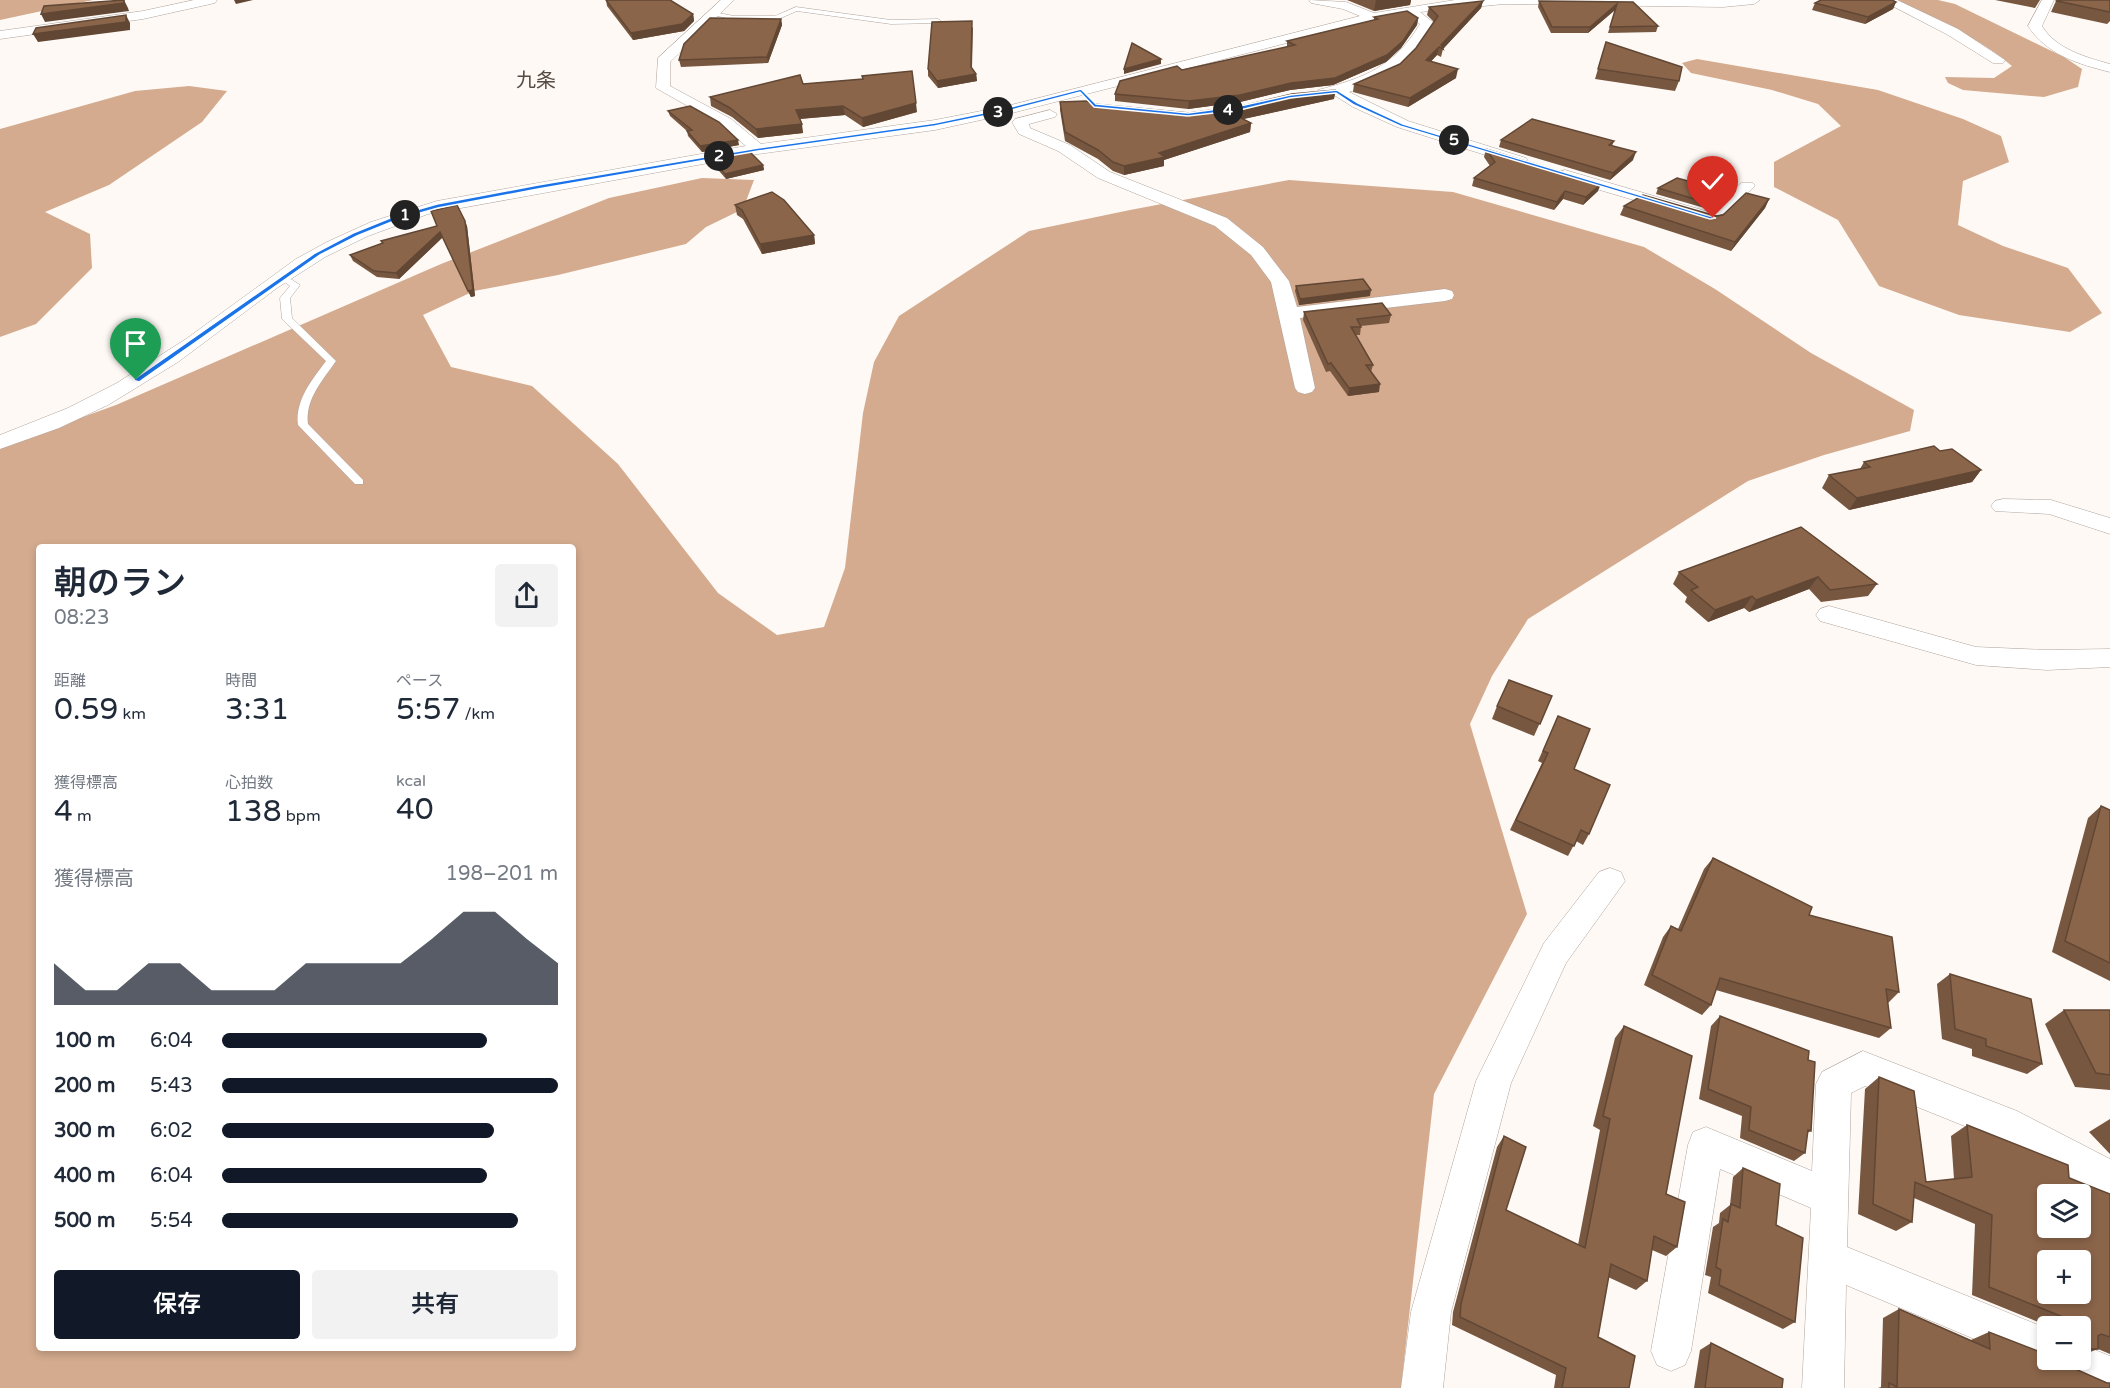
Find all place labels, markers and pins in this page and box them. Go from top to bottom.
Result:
pin: 4 [1213,95,1243,125]
pin: 3 [983,97,1013,127]
pin: 5 [1439,125,1469,155]
pin: 2 [704,141,734,171]
pin [1687,156,1738,218]
pin: 1 [390,200,420,230]
pin [110,318,161,380]

